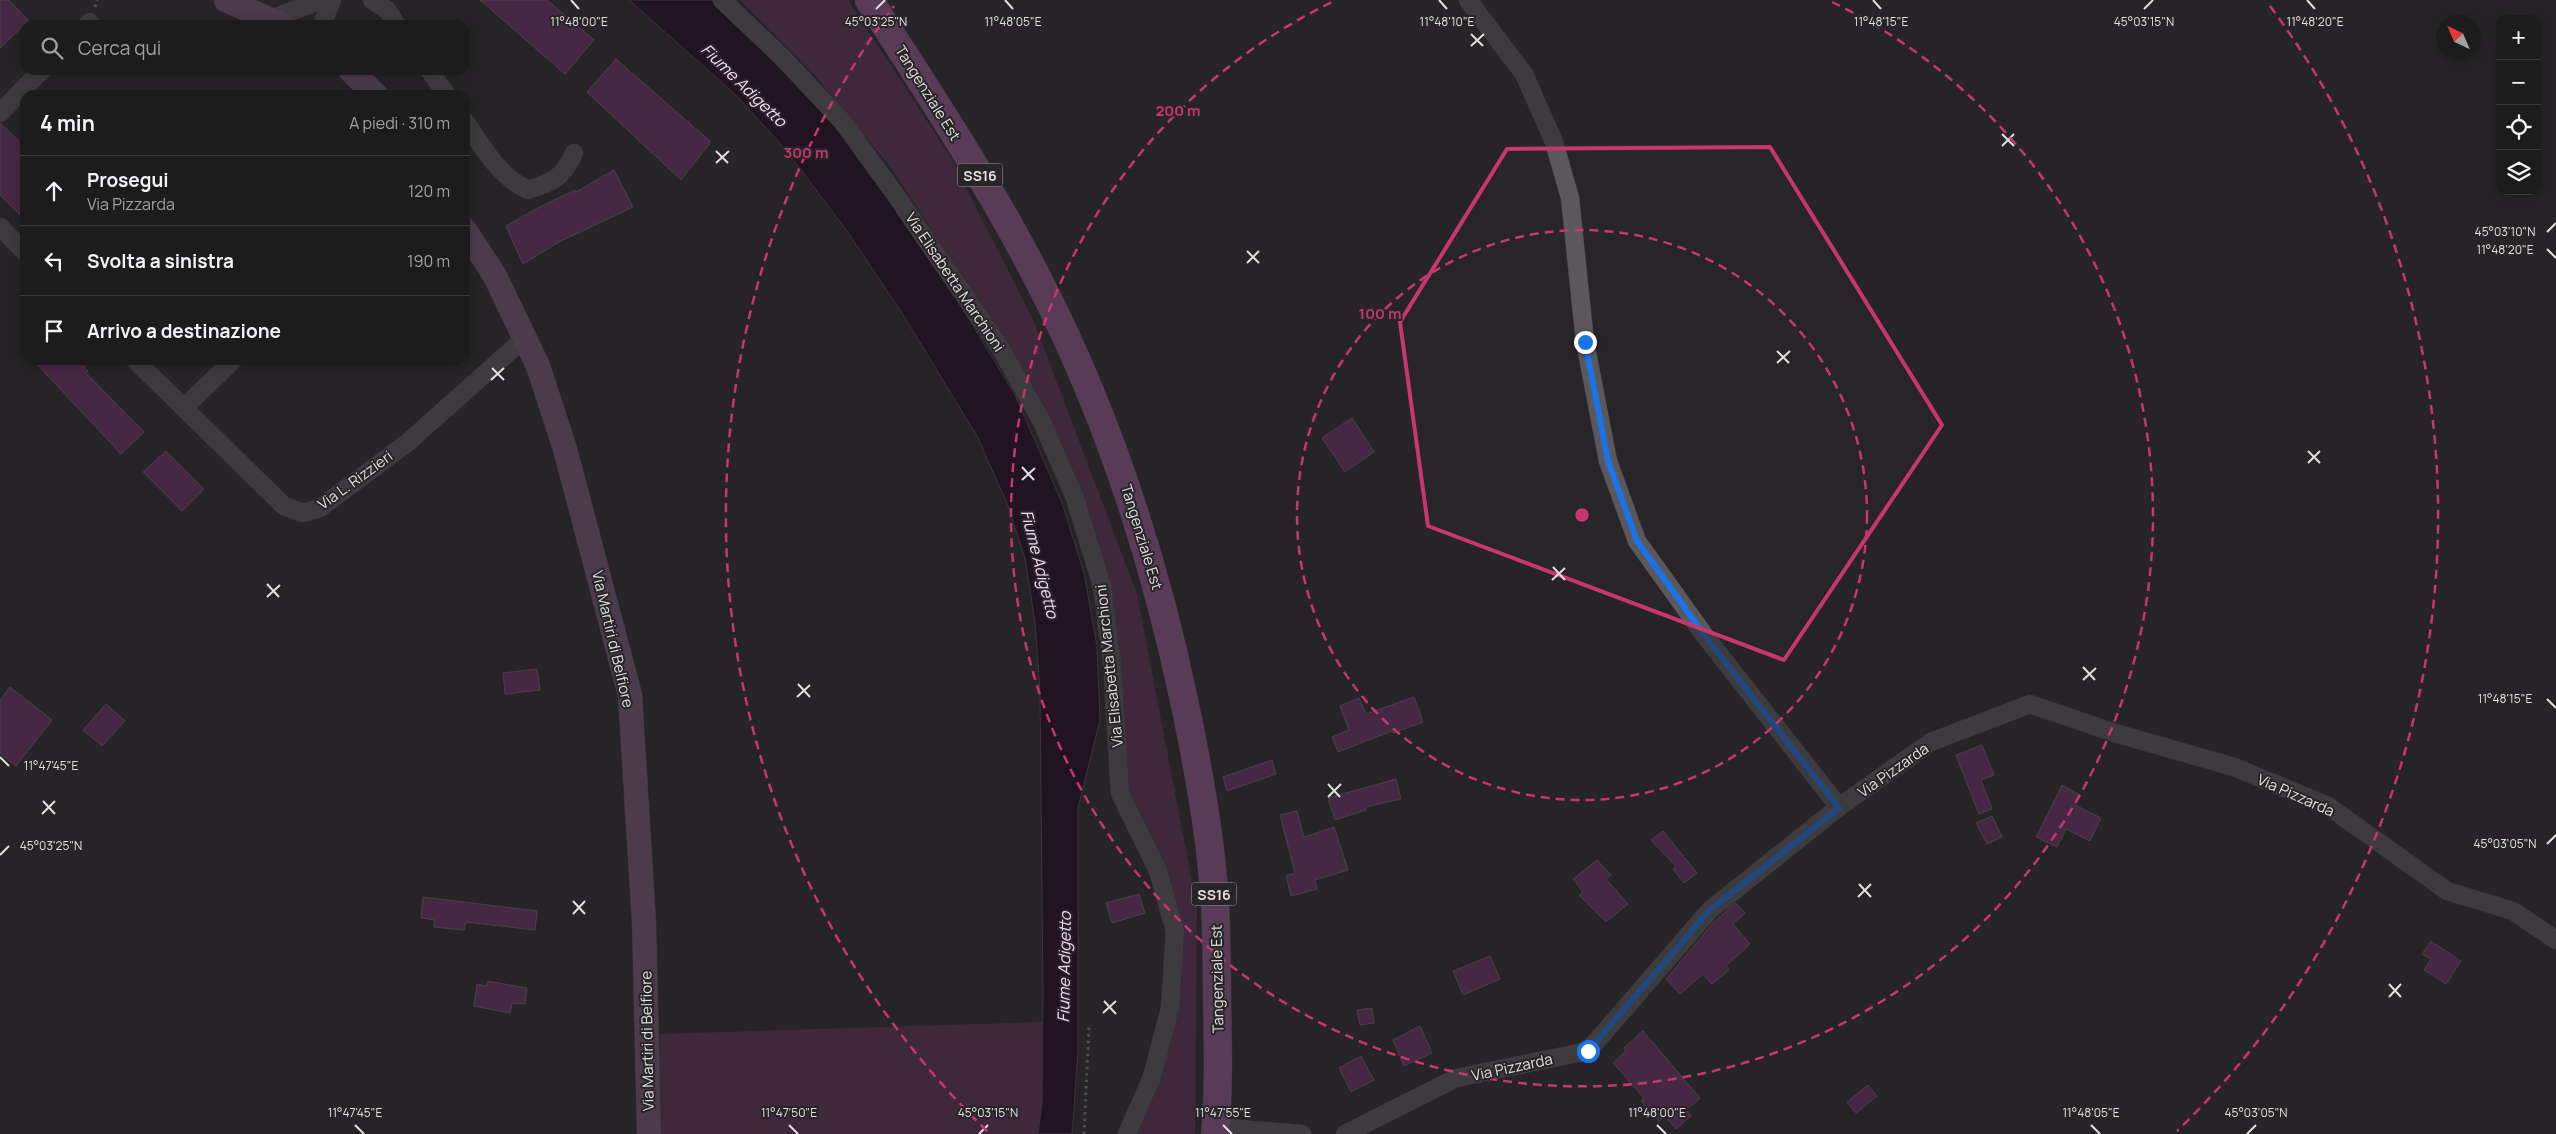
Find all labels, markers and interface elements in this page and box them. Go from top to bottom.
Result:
text: 11°48'00"E [550,13,608,30]
text: 45°03'25"N [845,13,907,30]
text: 11°48'05"E [984,13,1042,30]
text: 11°48'10"E [1420,13,1475,30]
text: 11°48'15"E [1854,13,1908,30]
text: 45°03'15"N [2114,13,2174,30]
text: 11°48'20"E [2286,13,2344,30]
north arrow [2436,15,2481,60]
map controls [2496,15,2541,195]
button: + [2496,15,2541,60]
search box [20,20,470,75]
icon: search [38,34,66,62]
text: Cerca qui [78,35,161,61]
water label: Fiume Adigetto [696,39,793,132]
street label: Tangenziale Est [890,41,966,145]
button: − [2496,60,2541,105]
text: 200 m [1155,100,1201,121]
button: locate [2496,105,2541,150]
text: 4 min [40,109,95,137]
text: A piedi · 310 m [349,112,450,134]
text: 300 m [784,142,828,163]
button: layers [2496,150,2541,195]
road number: SS16 [958,164,1002,186]
text: Prosegui [87,167,169,193]
icon: ahead [40,177,68,205]
text: 120 m [408,180,450,202]
text: Via Pizzarda [87,193,175,215]
street label: Via Elisabetta Marchioni [901,208,1009,356]
text: 45°03'10"N [2475,223,2535,240]
text: 11°48'20"E [2476,241,2534,258]
icon: left [40,247,68,275]
text: Svolta a sinistra [87,248,234,274]
text: 190 m [407,250,450,272]
text: 100 m [1359,303,1401,324]
icon: arrive [40,317,68,345]
text: Arrivo a destinazione [87,318,281,344]
route end [1574,331,1597,354]
street label: Via L. Rizzieri [313,446,397,514]
street label: Tangenziale Est [1116,482,1168,592]
centre of rings [1573,506,1591,524]
water label: Fiume Adigetto [1016,508,1064,622]
street label: Via Martiri di Belfiore [587,568,639,710]
street label: Via Elisabetta Marchioni [1090,584,1128,748]
text: 11°48'15"E [2478,690,2532,707]
street label: Via Pizzarda [1853,738,1933,802]
text: 11°47'45"E [24,757,78,774]
street label: Via Pizzarda [2254,769,2338,821]
text: 45°03'05"N [2473,835,2537,852]
text: 45°03'25"N [20,837,82,854]
road number: SS16 [1192,882,1236,906]
water label: Fiume Adigetto [1052,910,1076,1023]
street label: Tangenziale Est [1206,924,1228,1034]
street label: Via Martiri di Belfiore [635,971,659,1111]
route start [1577,1040,1600,1063]
street label: Via Pizzarda [1470,1048,1554,1086]
text: 11°47'45"E [328,1104,382,1121]
text: 11°47'50"E [761,1104,817,1121]
text: 45°03'15"N [958,1104,1018,1121]
text: 11°47'55"E [1195,1104,1251,1121]
text: 11°48'00"E [1628,1104,1686,1121]
text: 11°48'05"E [2062,1104,2120,1121]
text: 45°03'05"N [2224,1104,2288,1121]

